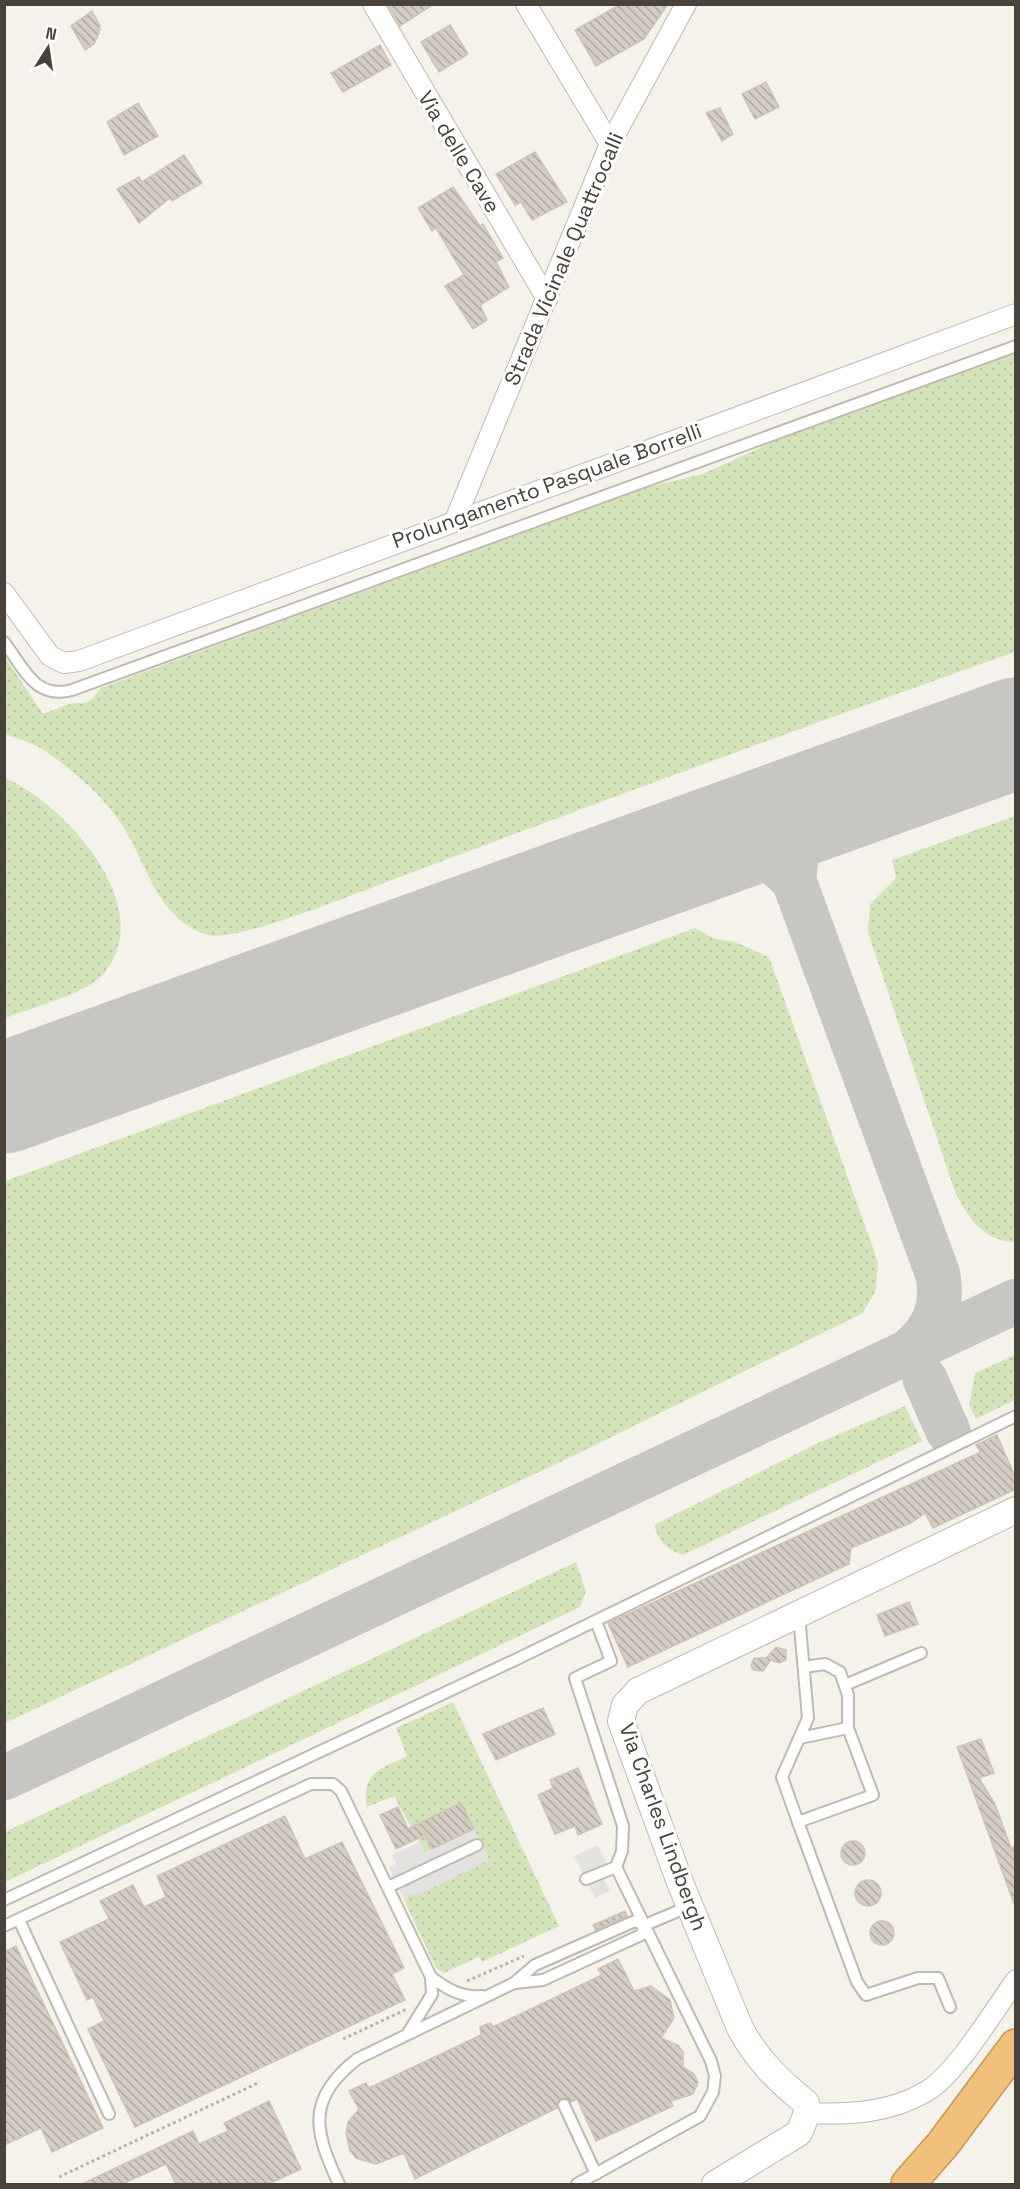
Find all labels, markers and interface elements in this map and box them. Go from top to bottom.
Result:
north arrow [18,18,78,78]
text: N [44,22,58,45]
street label: Via delle Cave [412,86,507,218]
street label: Strada Vicinale Quattrocalli [498,128,629,389]
street label: Prolungamento Pasquale Borrelli [388,417,705,554]
street label: Via Charles Lindbergh [613,1719,714,1934]

